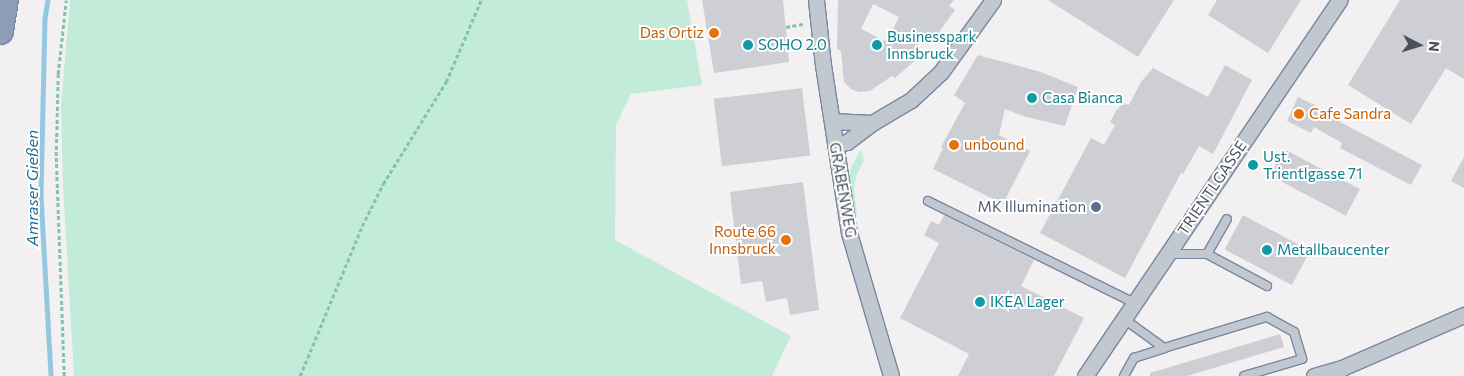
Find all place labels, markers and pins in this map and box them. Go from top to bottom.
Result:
place label: Das Ortiz [640,24,704,42]
marker: Das Ortiz [708,27,720,39]
place label: Businesspark Innsbruck [887,27,977,62]
place label: SOHO 2.0 [758,36,827,54]
marker: SOHO 2.0 [742,39,754,51]
marker: Businesspark Innsbruck [871,39,883,51]
place label: Casa Bianca [1042,89,1123,107]
marker: Casa Bianca [1026,92,1038,104]
place label: Cafe Sandra [1309,105,1391,123]
marker: Cafe Sandra [1293,108,1305,120]
place label: unbound [964,136,1024,154]
marker: unbound [948,139,960,151]
place label: Ust. Trientlgasse 71 [1263,147,1362,182]
marker: Ust. Trientlgasse 71 [1247,159,1259,171]
place label: MK Illumination [978,198,1086,216]
marker: MK Illumination [1090,201,1102,213]
place label: Route 66 Innsbruck [709,222,776,257]
marker: Route 66 Innsbruck [780,234,792,246]
place label: Metallbaucenter [1277,241,1390,259]
marker: Metallbaucenter [1261,244,1273,256]
place label: IKEA Lager [990,293,1065,311]
marker: IKEA Lager [974,296,986,308]

